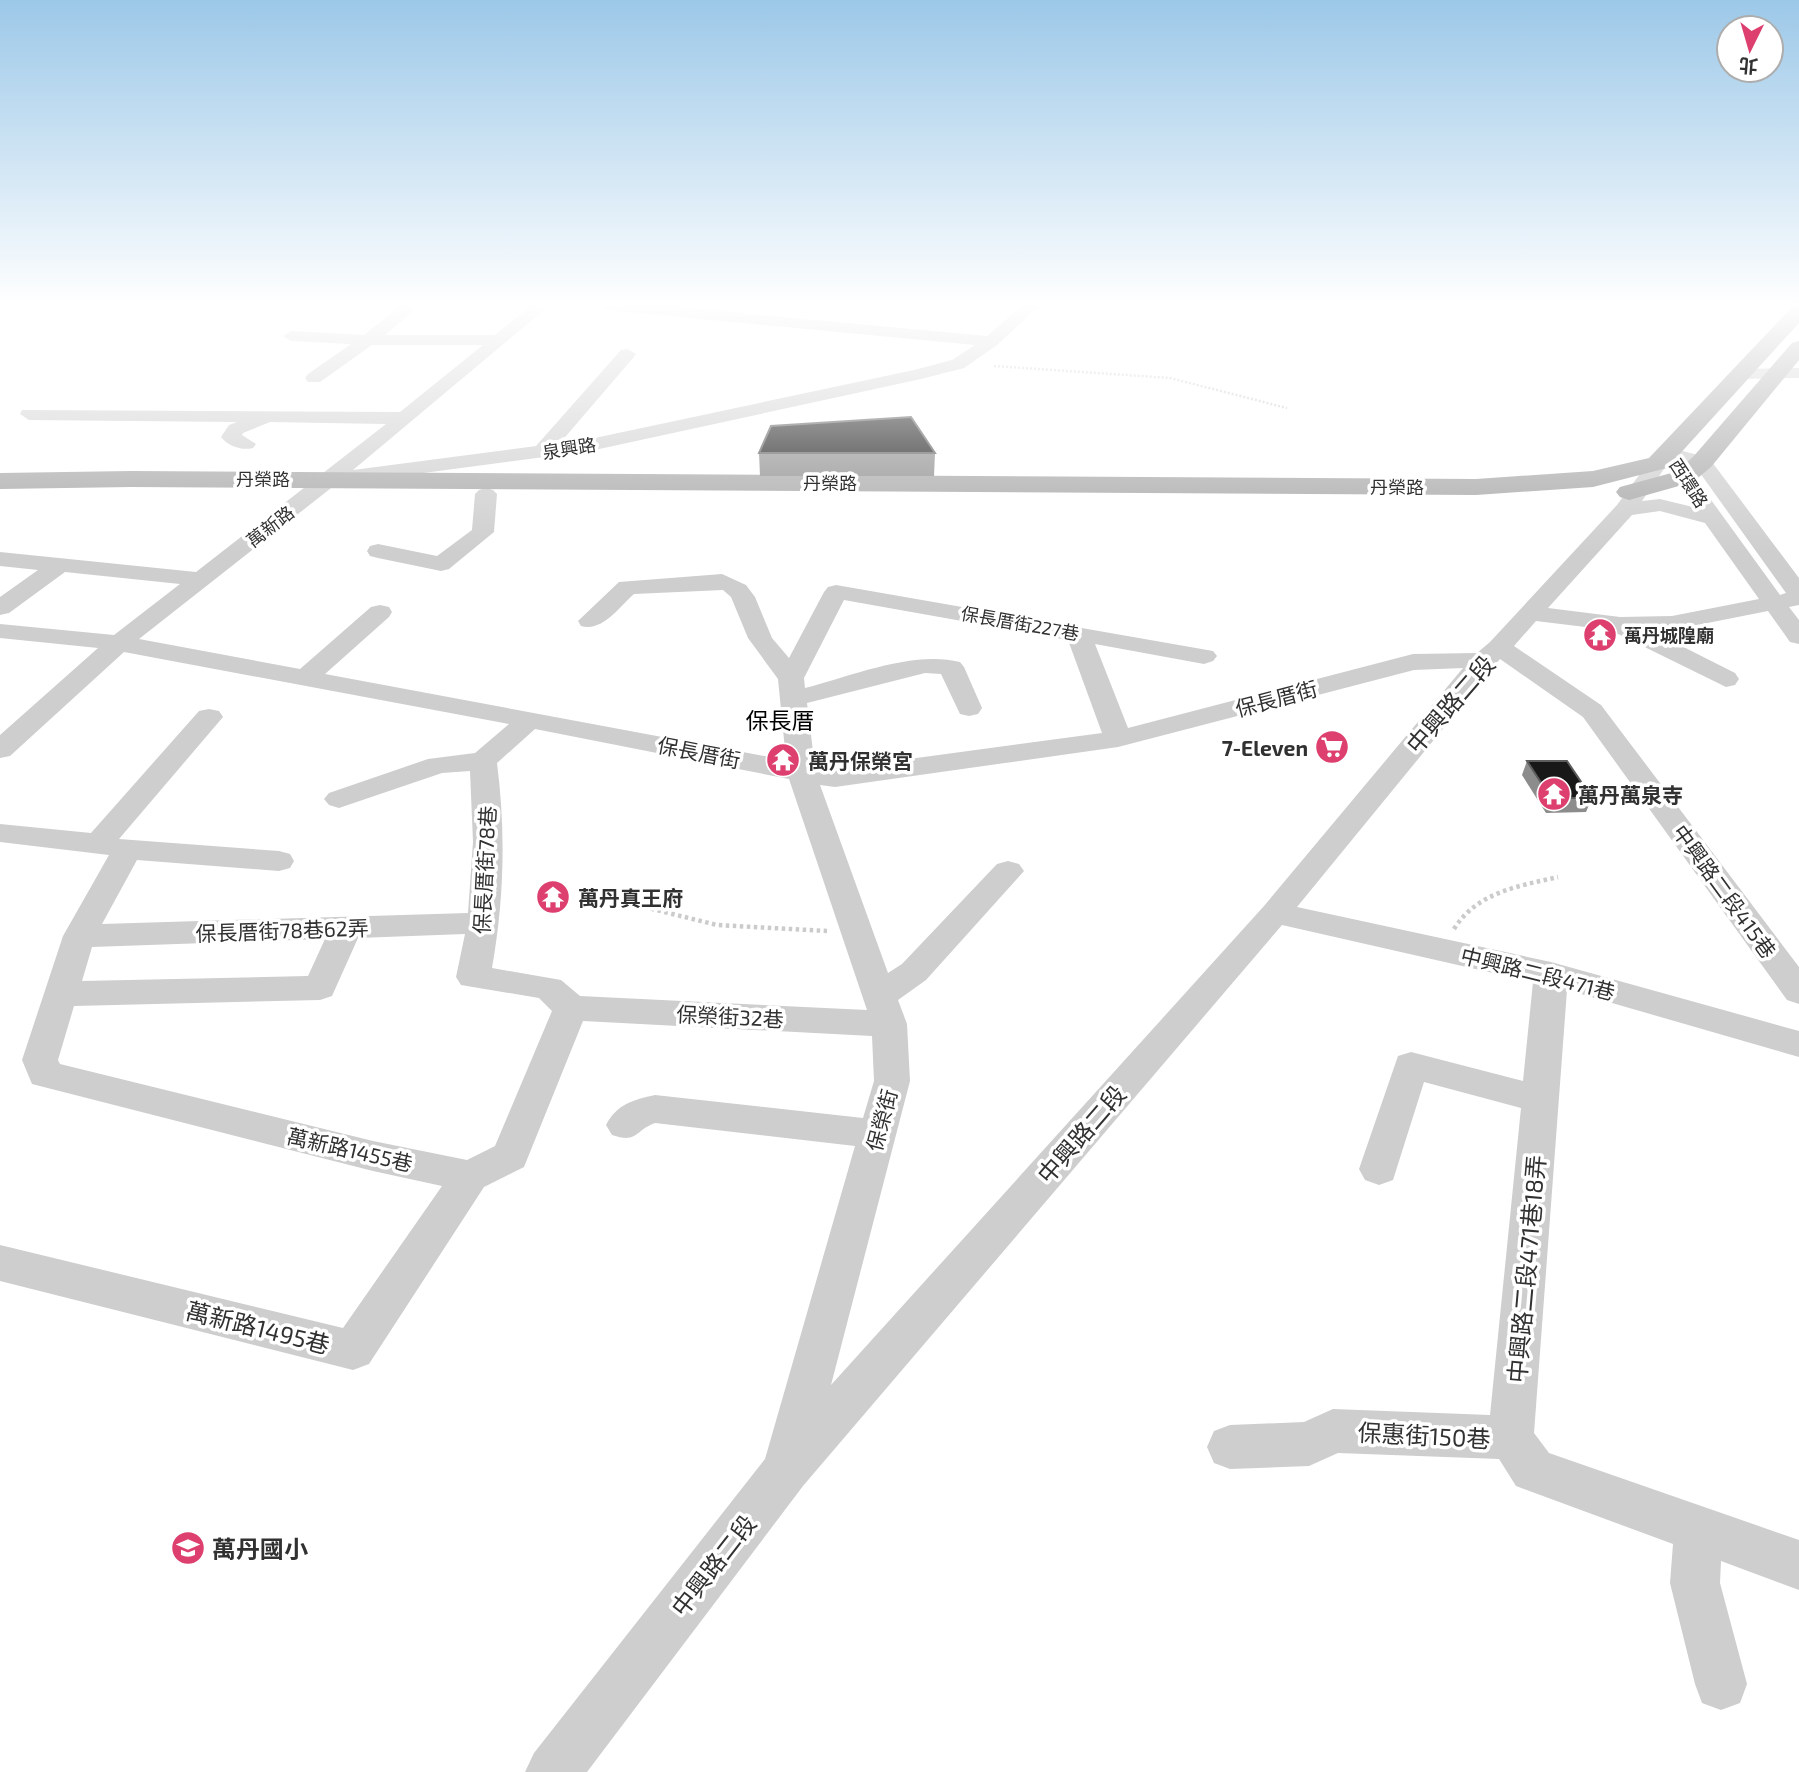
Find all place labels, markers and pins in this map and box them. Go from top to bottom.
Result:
temple icon: 萬丹城隍廟 [1581,616,1619,654]
place label: 萬丹城隍廟 [1624,624,1714,646]
supermarket icon: 7-Eleven [1313,728,1351,766]
place label: 7-Eleven [1222,735,1308,760]
temple icon: 萬丹保榮宮 [764,741,802,779]
place label: 萬丹保榮宮 [808,748,913,773]
temple icon: 萬丹萬泉寺 [1535,775,1573,813]
place label: 萬丹萬泉寺 [1578,782,1683,807]
temple icon: 萬丹真王府 [534,878,572,916]
place label: 萬丹真王府 [578,885,683,910]
school or university icon: 萬丹國小 [169,1529,207,1567]
place label: 萬丹國小 [212,1534,308,1563]

